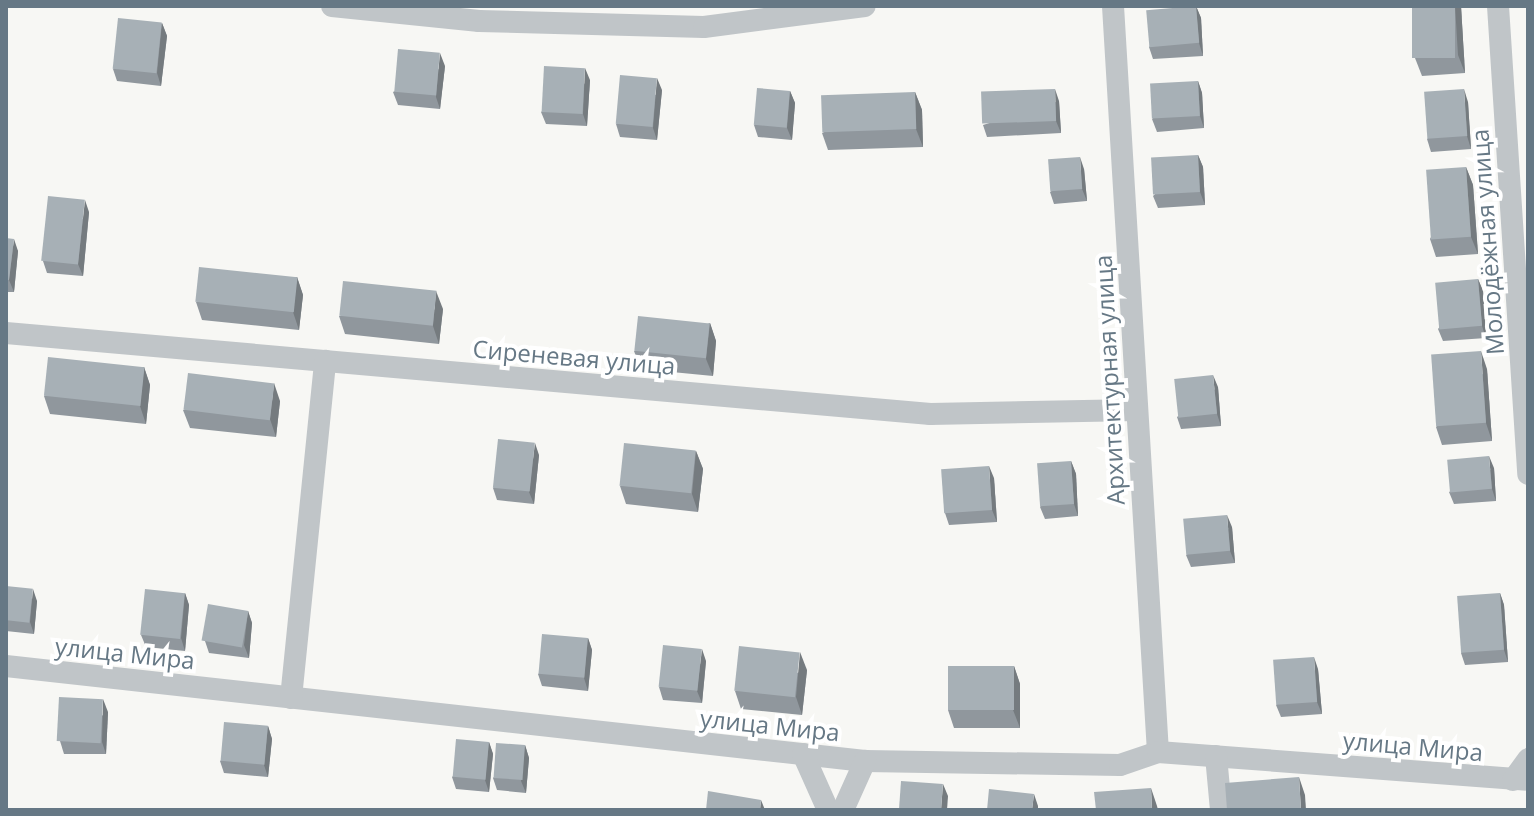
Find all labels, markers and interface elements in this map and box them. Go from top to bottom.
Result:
street label: Молодёжная улица [1465,128,1509,356]
street label: Архитектурная улица [1088,254,1130,506]
street label: Сиреневая улица [472,334,676,380]
street label: улица Мира [54,631,196,675]
street label: улица Мира [699,703,841,747]
street label: улица Мира [1342,726,1484,766]

